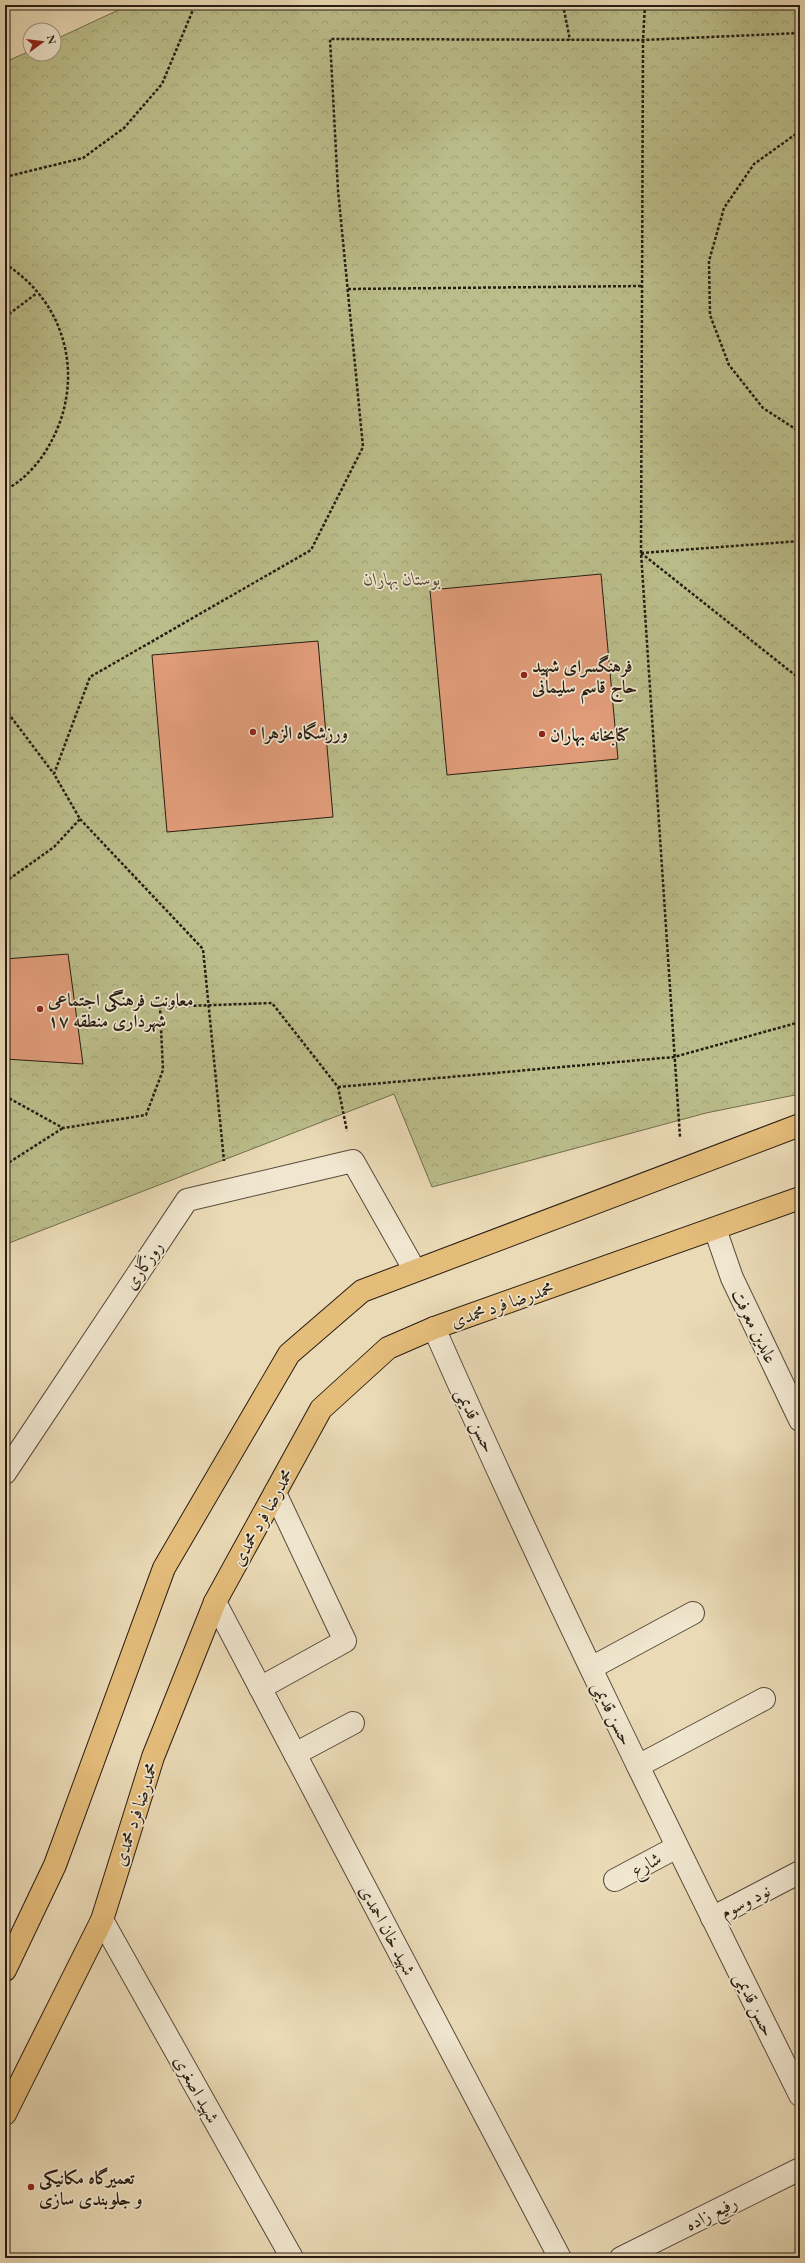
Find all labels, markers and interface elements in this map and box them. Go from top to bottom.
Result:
north arrow [22,22,62,62]
text: N [44,33,60,46]
park label: بوستان بهاران [363,567,441,591]
place label: فرهنگسرای شهید حاج قاسم سلیمانی [531,654,637,705]
marker: فرهنگسرای شهید حاج قاسم سلیمانی [519,670,529,680]
place label: ورزشگاه الزهرا [261,721,348,745]
place label: کتابخانه بهاران [550,723,630,747]
marker: ورزشگاه الزهرا [248,727,258,737]
marker: کتابخانه بهاران [537,729,547,739]
place label: معاونت فرهنگی اجتماعی شهرداری منطقه ۱۷ [47,988,193,1033]
marker: معاونت فرهنگی اجتماعی شهرداری منطقه ۱۷ [35,1004,45,1014]
street label: روزگاری [118,1236,168,1294]
street label: محمدرضا فرد محمدی [447,1276,557,1333]
street label: عابدین معرفت [726,1285,783,1368]
street label: حسن قدیمی [450,1384,501,1457]
street label: محمدرضا فرد محمدی [226,1464,299,1570]
street label: حسن قدیمی [587,1677,638,1749]
street label: محمدرضا فرد محمدی [107,1759,164,1869]
street label: شارع [627,1846,667,1885]
street label: نود وسوم [716,1879,776,1928]
street label: شهید خان احمدی [354,1881,421,1980]
street label: حسن قدیمی [729,1968,780,2040]
street label: شهید اصغری [168,2051,225,2127]
place label: تعمیرگاه مکانیکی و جلوبندی سازی [39,2166,142,2210]
marker: تعمیرگاه مکانیکی و جلوبندی سازی [26,2182,36,2192]
street label: رفیع زاده [681,2190,743,2240]

